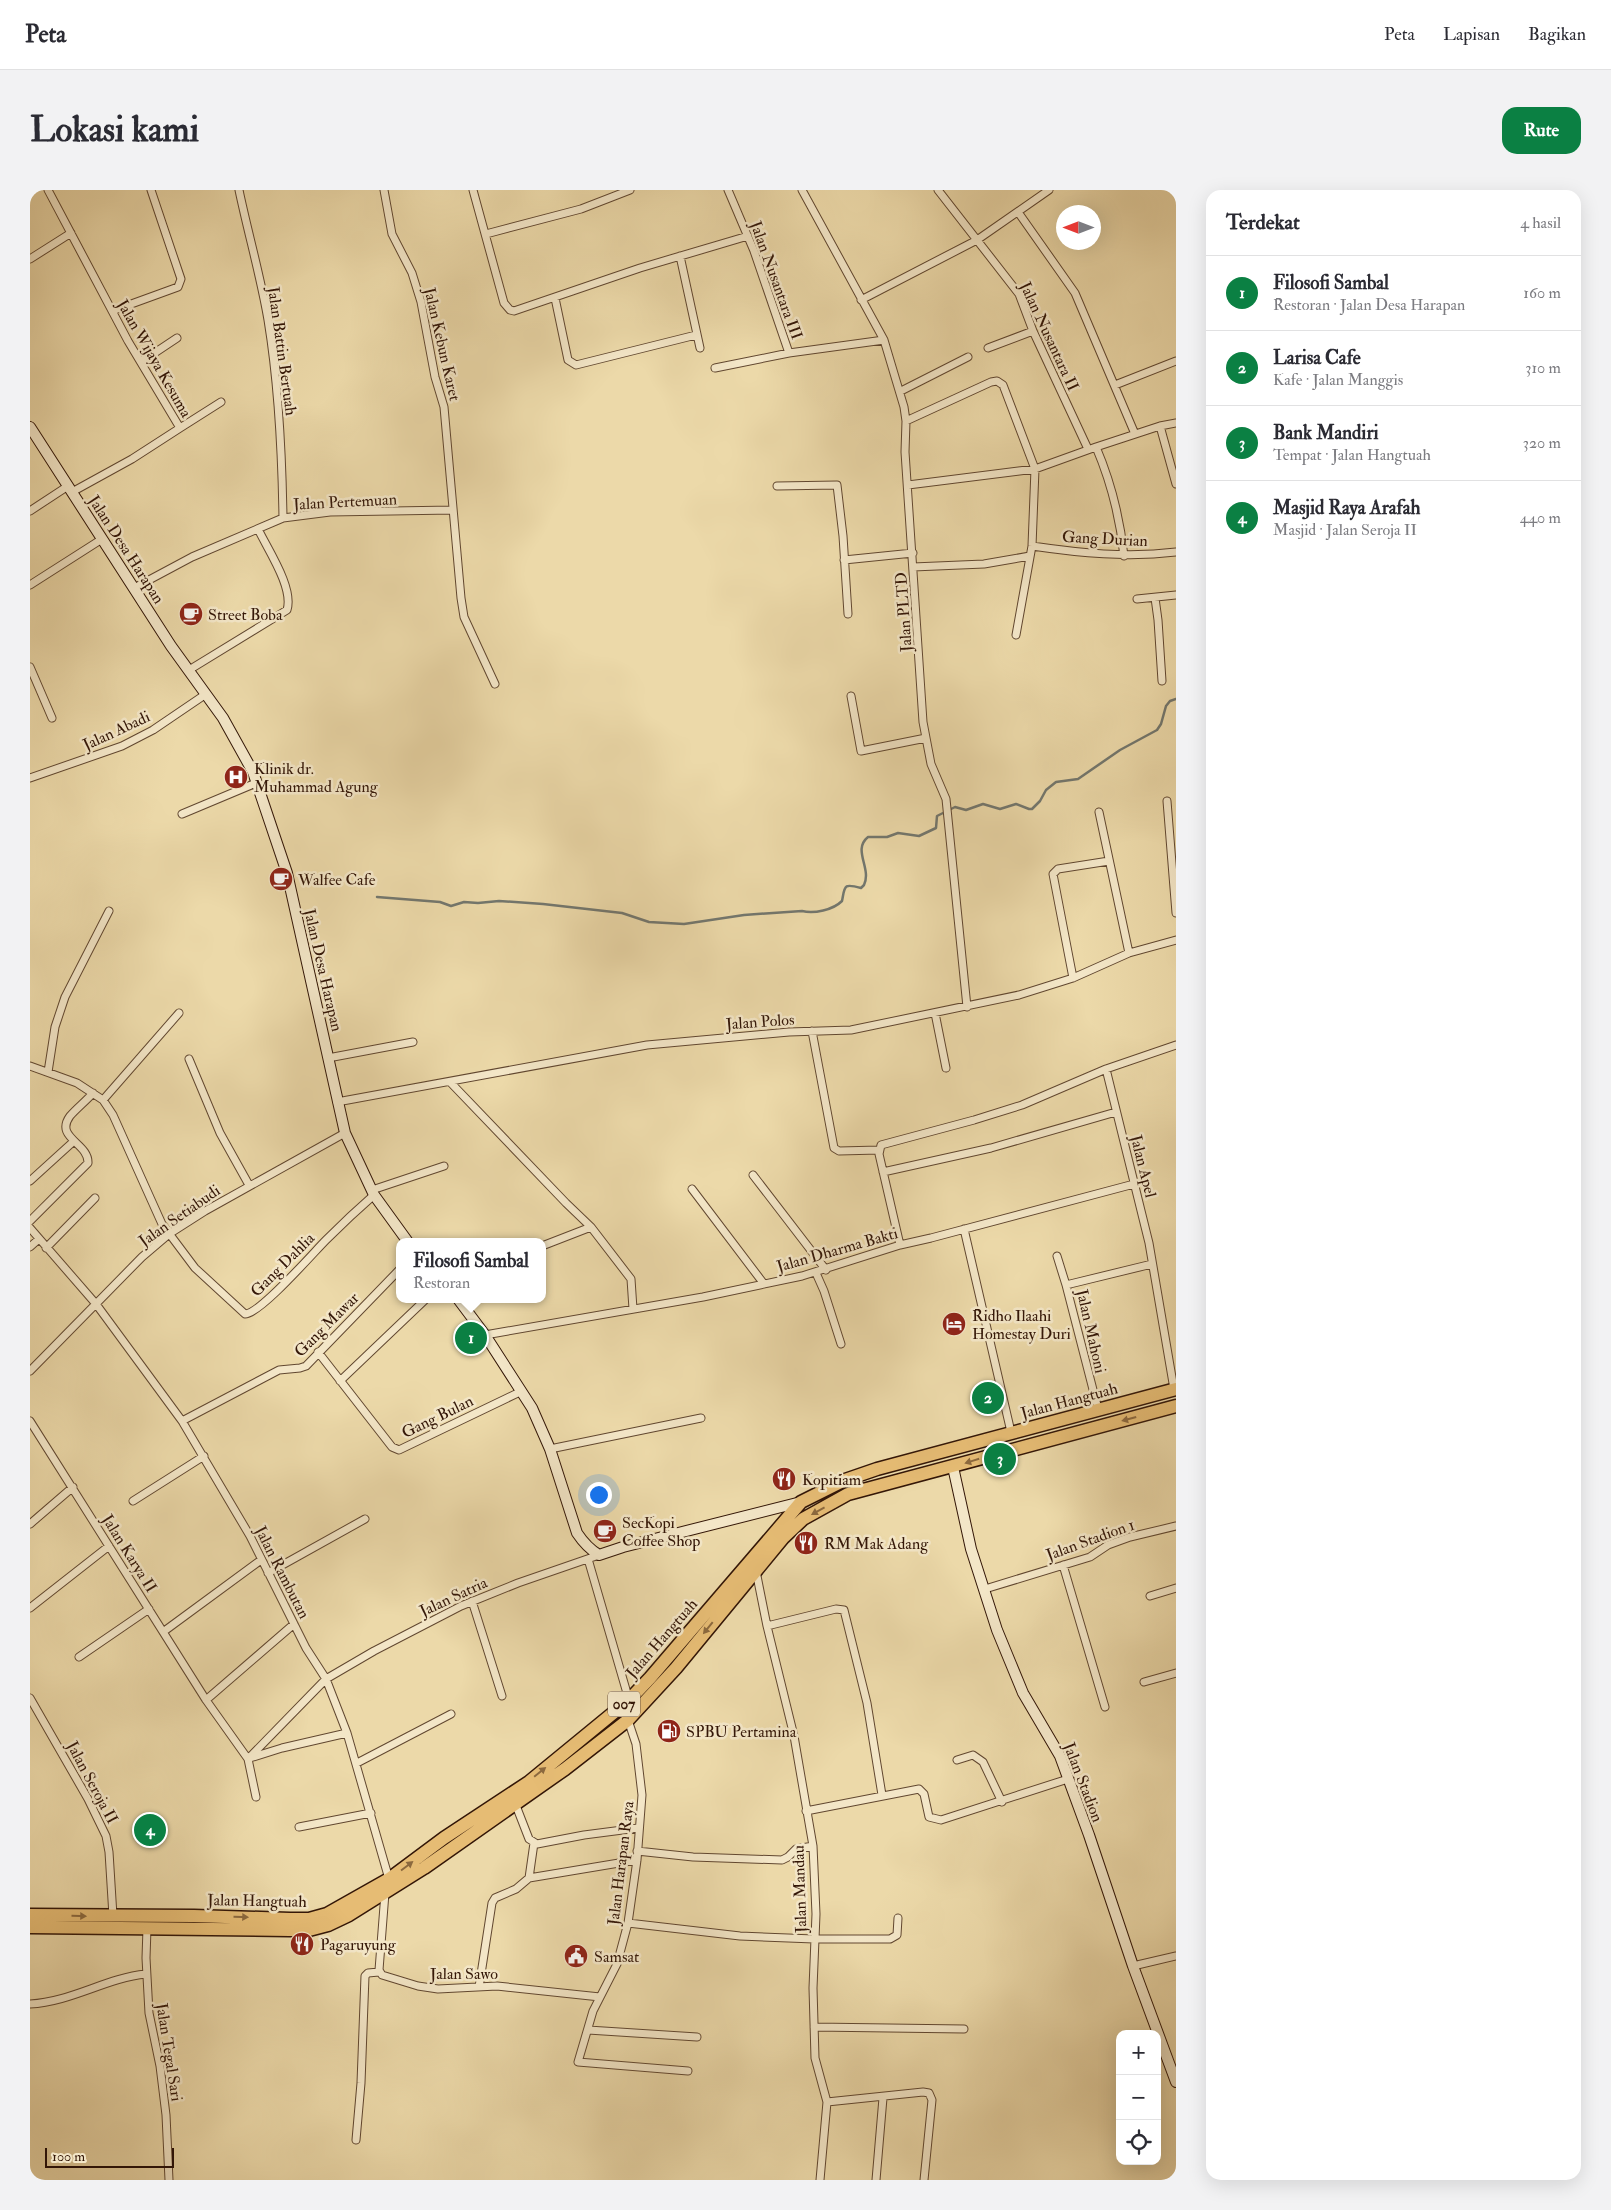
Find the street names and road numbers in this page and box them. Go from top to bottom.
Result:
street label: Jalan Nusantara III [744,217,807,343]
street label: Jalan Nusantara II [1014,278,1083,395]
street label: Jalan Battin Bertuah [262,284,301,418]
street label: Jalan Kebun Karet [418,285,465,403]
street label: Jalan Wijaya Kesuma [111,295,196,422]
street label: Jalan Pertemuan [292,489,397,516]
street label: Jalan Desa Harapan [82,491,169,608]
street label: Gang Durian [1062,527,1148,551]
street label: Jalan PLTD [891,571,918,653]
street label: Jalan Abadi [79,707,154,756]
street label: Jalan Desa Harapan [298,906,347,1034]
street label: Jalan Polos [724,1010,795,1035]
street label: Jalan Apel [1124,1132,1160,1200]
street label: Jalan Setiabudi [134,1180,225,1253]
street label: Jalan Dharma Bakti [773,1223,901,1278]
street label: Gang Dahlia [246,1228,319,1301]
street label: Jalan Mahoni [1070,1286,1110,1375]
street label: Gang Mawar [290,1288,363,1361]
street label: Jalan Hangtuah [1018,1378,1121,1425]
street label: Gang Bulan [398,1391,477,1443]
street label: Jalan Karya II [96,1510,161,1597]
street label: Jalan Stadion 1 [1042,1515,1138,1566]
street label: Jalan Rambutan [249,1522,314,1623]
street label: Jalan Satria [415,1572,491,1623]
street label: Jalan Hangtuah [621,1594,703,1684]
road number: 007 [608,1692,640,1716]
street label: Jalan Seroja II [61,1737,122,1828]
street label: Jalan Stadion [1057,1739,1107,1825]
street label: Jalan Harapan Raya [603,1799,640,1927]
street label: Jalan Mandau [788,1845,813,1934]
street label: Jalan Hangtuah [206,1890,307,1913]
street label: Jalan Sawo [429,1964,498,1985]
street label: Jalan Tegal Sari [150,2001,187,2103]

